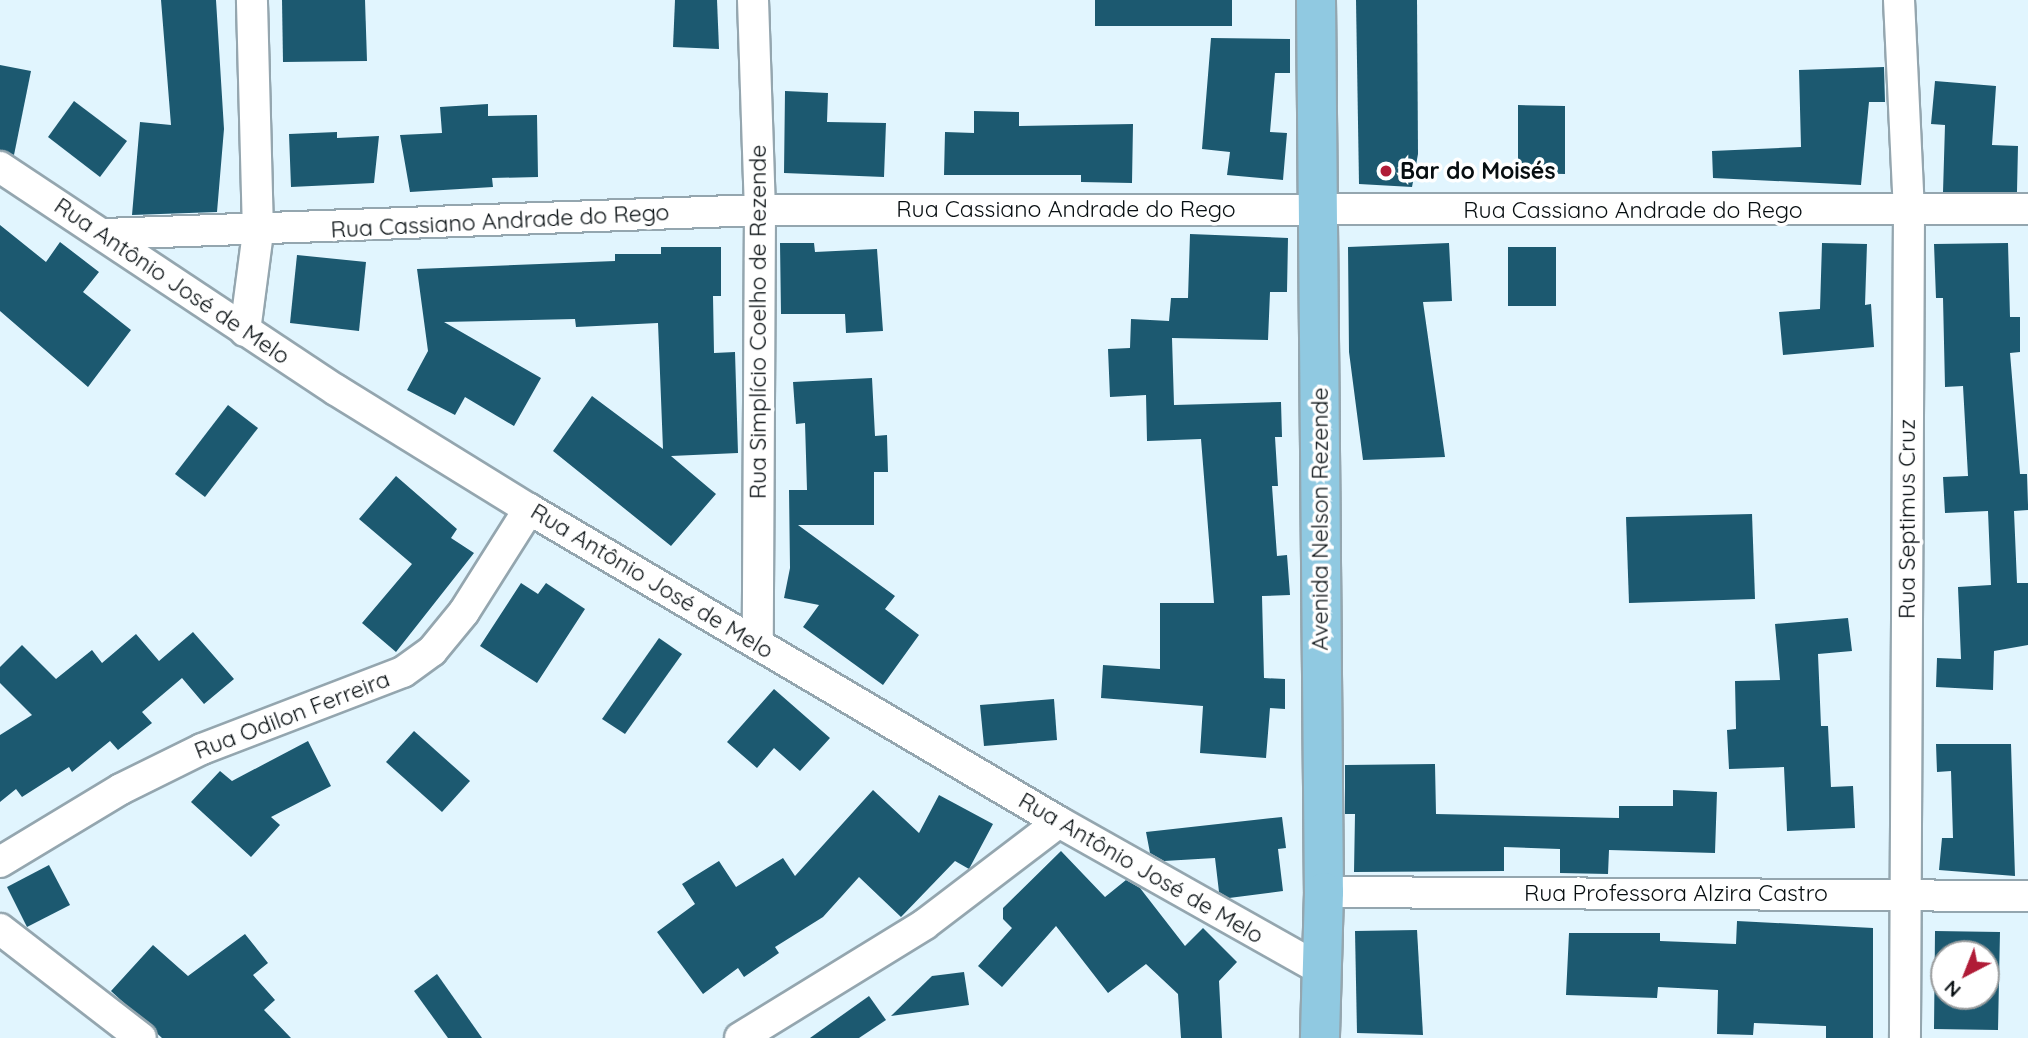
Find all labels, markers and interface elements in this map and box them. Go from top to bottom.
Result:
street label: Rua Simplício Coelho de Rezende [744,145,772,499]
place label: Bar do Moisés [1400,157,1556,185]
marker: Bar do Moisés [1378,163,1394,179]
street label: Rua Antônio José de Melo [49,192,295,370]
street label: Rua Cassiano Andrade do Rego [896,195,1236,223]
street label: Rua Cassiano Andrade do Rego [1463,196,1803,224]
street label: Rua Cassiano Andrade do Rego [330,198,670,244]
street label: Avenida Nelson Rezende [1306,387,1334,651]
street label: Rua Septimus Cruz [1893,419,1921,619]
street label: Rua Antônio José de Melo [526,498,778,664]
street label: Rua Odilon Ferreira [190,665,394,765]
street label: Rua Antônio José de Melo [1014,787,1268,949]
street label: Rua Professora Alzira Castro [1524,879,1828,907]
north arrow [1930,940,2000,1010]
text: N [1939,976,1966,1003]

